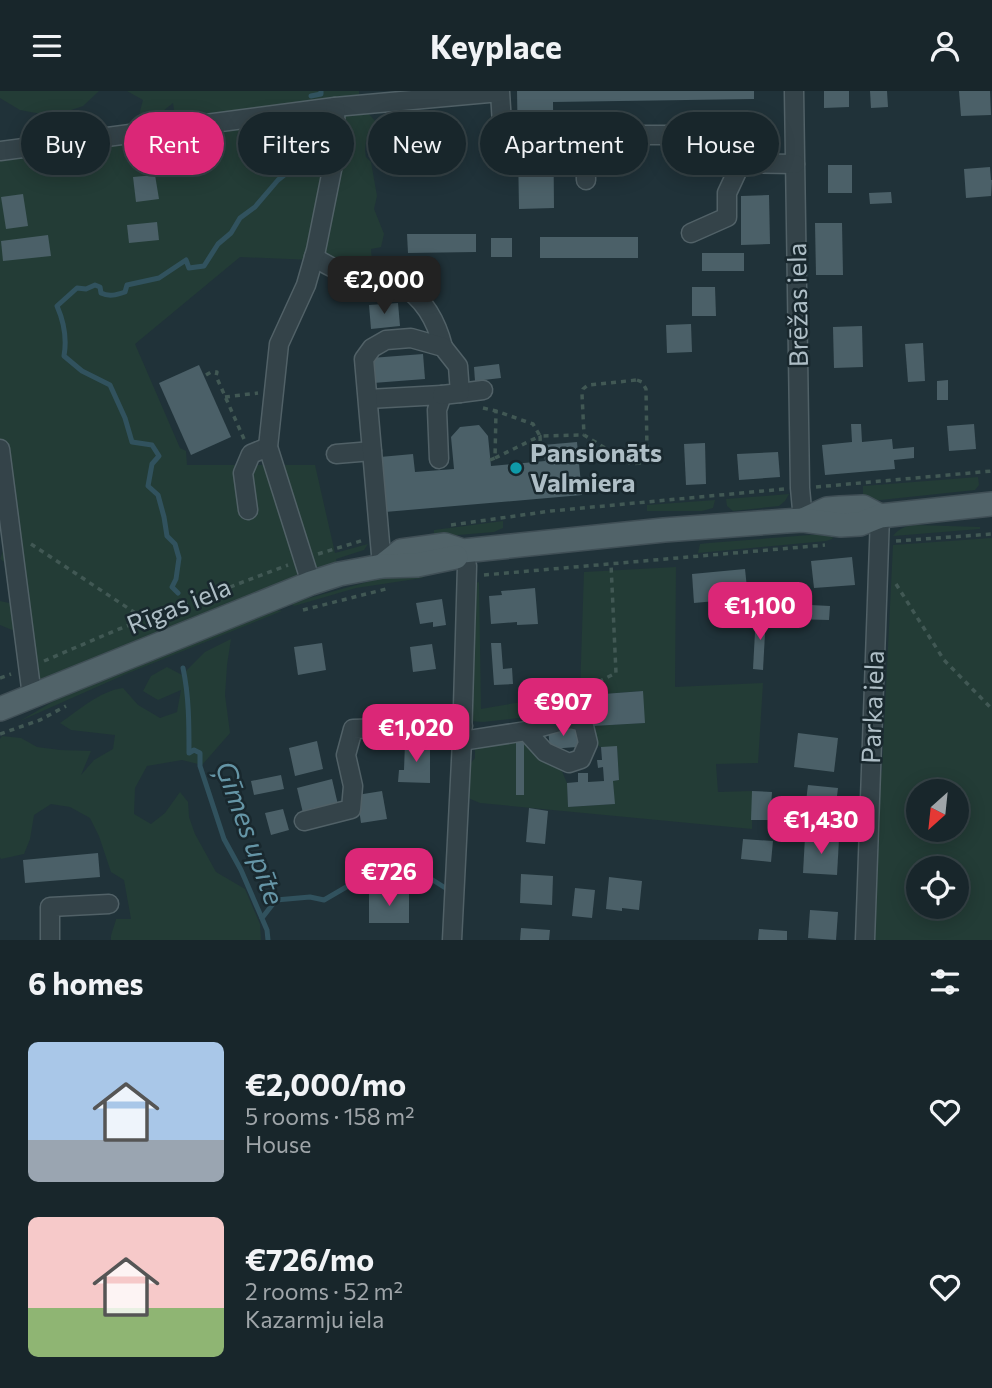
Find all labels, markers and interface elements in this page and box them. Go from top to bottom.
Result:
text: Keyplace [430,26,562,66]
icon: menu [28,27,66,65]
icon: person [926,27,964,65]
chip: Buy [21,112,110,175]
chip: Rent [124,112,224,175]
chip: Filters [238,112,354,175]
chip: New [368,112,466,175]
chip: Apartment [480,112,648,175]
chip: House [662,112,779,175]
street label: Brēžas iela [780,243,813,367]
pin: €2,000 [327,257,441,316]
text: €2,000 [344,265,424,293]
place label: Pansionāts Valmiera [530,436,662,497]
marker: Pansionāts Valmiera [508,460,524,476]
street label: Rīgas iela [122,570,235,639]
pin: €1,100 [703,582,817,642]
text: €1,100 [724,591,796,619]
street label: Parka iela [854,650,889,764]
pin: €907 [522,679,604,738]
text: €907 [534,687,592,715]
pin: €1,020 [359,705,473,764]
text: €1,020 [378,713,454,741]
water label: Ģīmes upīte [207,756,293,910]
north arrow [906,779,970,842]
map controls [906,779,969,919]
pin: €1,430 [764,797,878,856]
text: €1,430 [784,805,858,833]
pin: €726 [348,849,430,908]
button: locate [906,856,969,919]
text: €726 [361,857,417,885]
icon: filters [926,963,964,1001]
text: 6 homes [28,964,143,1001]
text: €2,000/mo [245,1065,406,1102]
icon: home [84,1070,168,1154]
icon: heart [926,1093,964,1131]
text: 5 rooms · 158 m² [245,1102,414,1130]
text: House [245,1130,311,1158]
text: €726/mo [245,1240,374,1277]
icon: home [84,1245,168,1329]
icon: heart [926,1268,964,1306]
text: 2 rooms · 52 m² [245,1277,403,1305]
text: Kazarmju iela [245,1305,384,1333]

